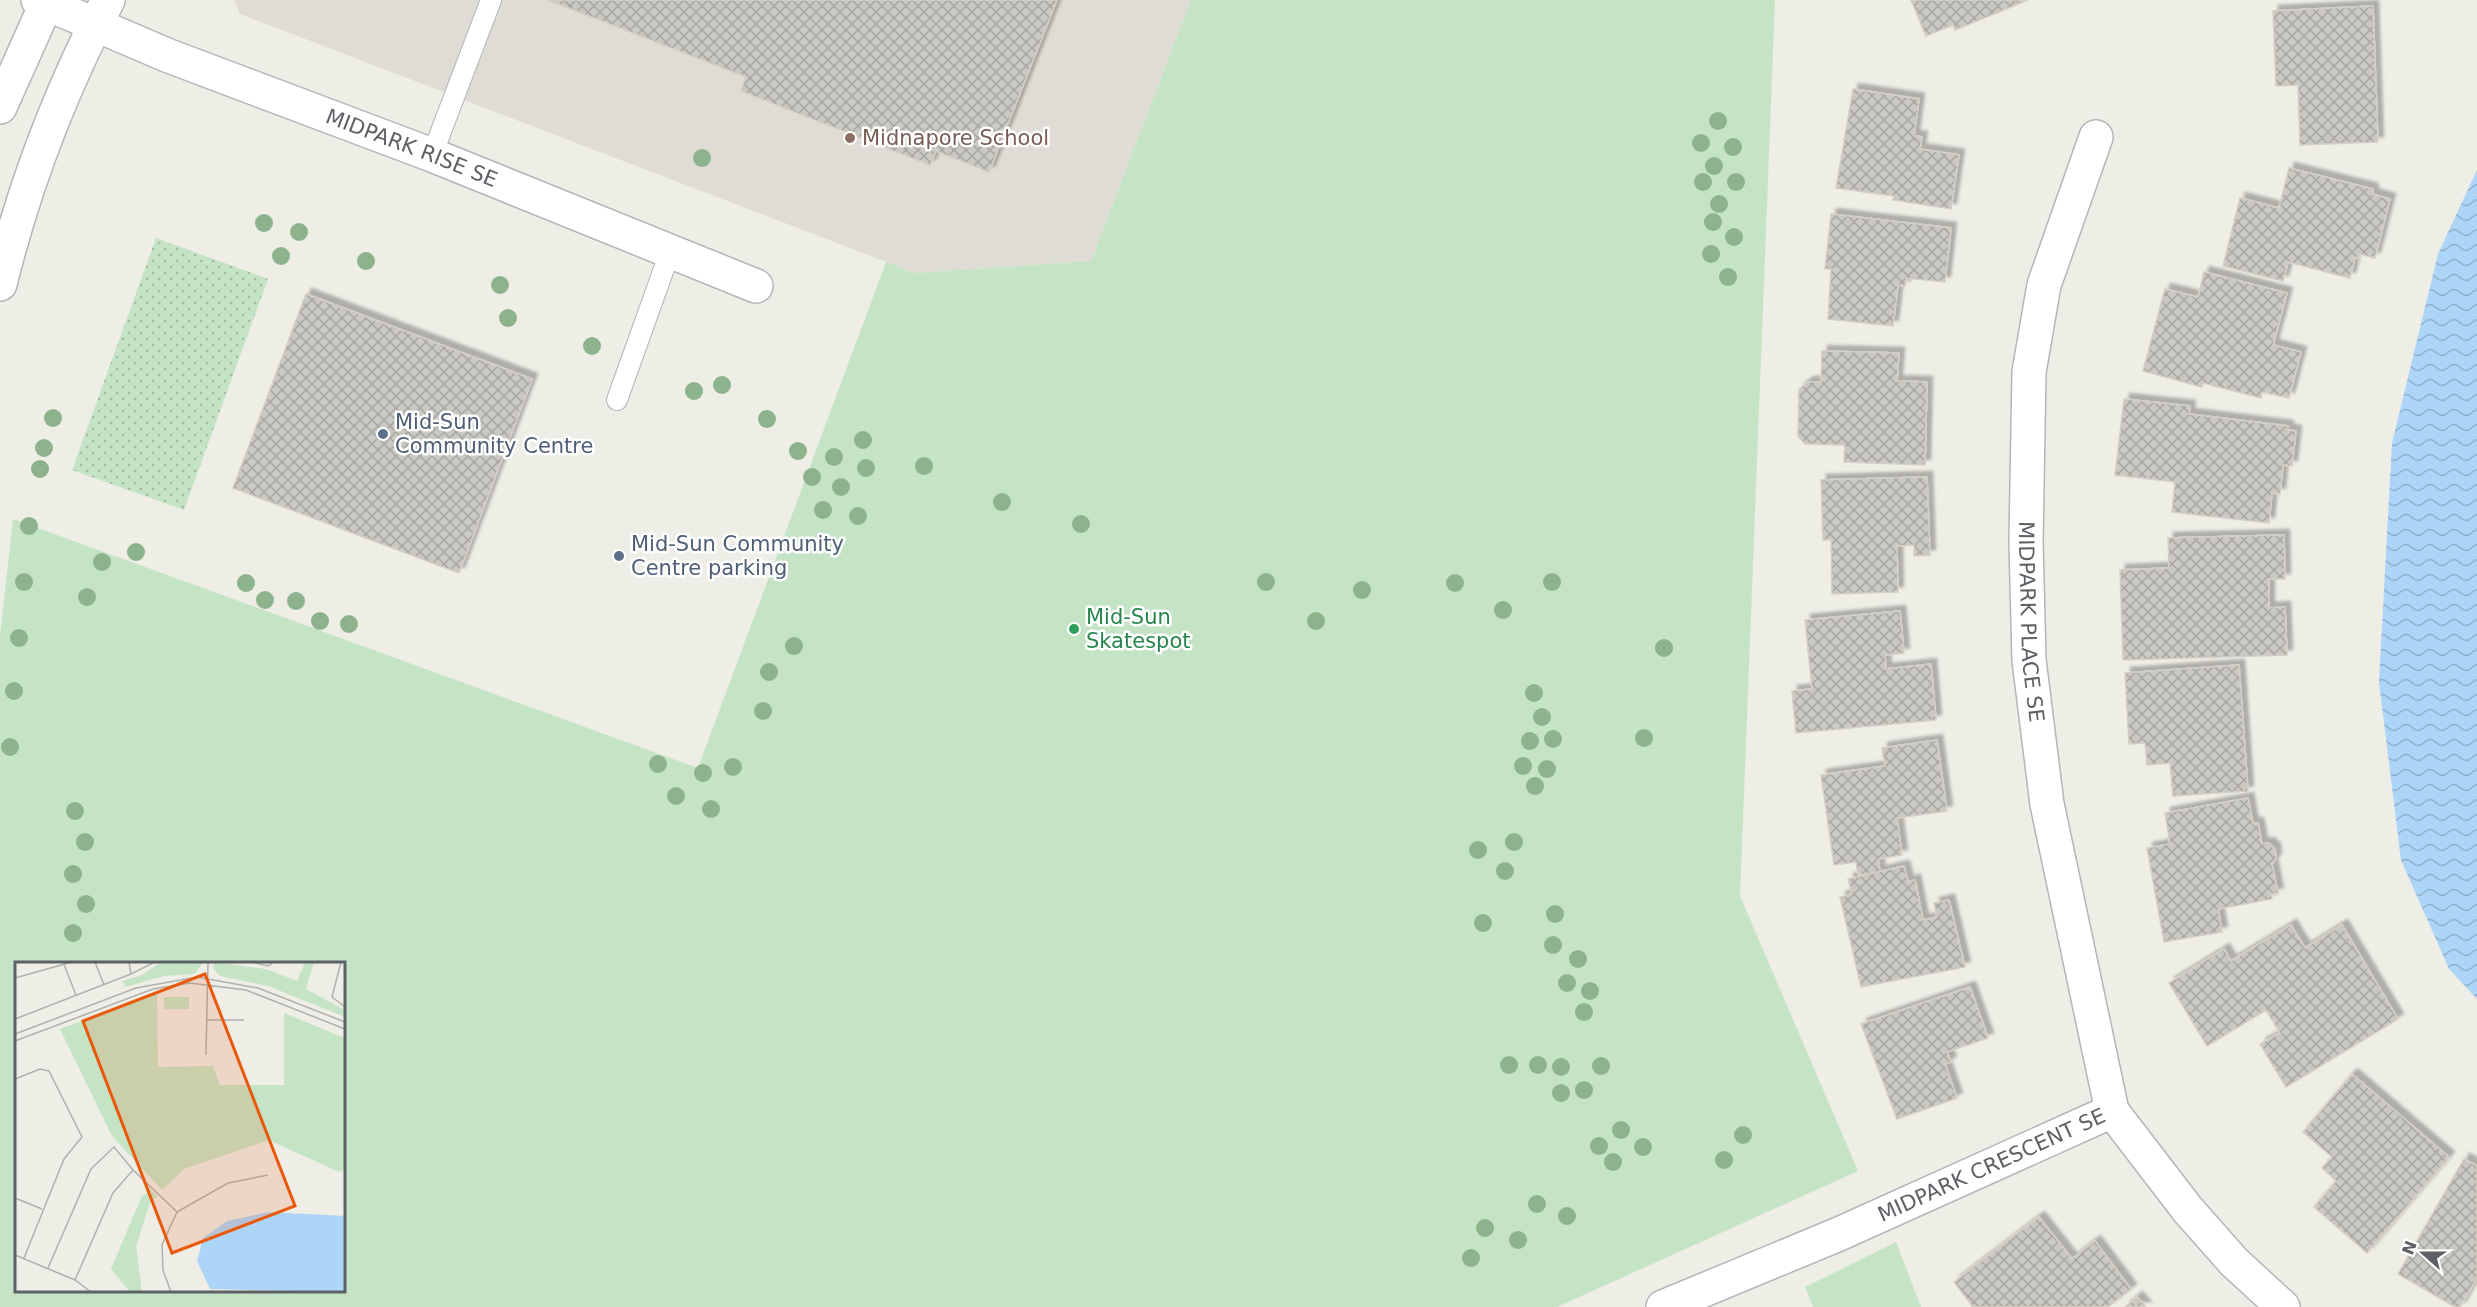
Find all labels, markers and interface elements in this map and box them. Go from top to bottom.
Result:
street label: MIDPARK RISE SE [323,104,501,192]
place label: Midnapore School [862,126,1049,150]
marker: Midnapore School [843,131,857,145]
place label: Mid-Sun Community Centre [395,410,593,458]
marker: Mid-Sun Community Centre [376,427,390,441]
street label: MIDPARK PLACE SE [2014,521,2049,723]
place label: Mid-Sun Community Centre parking [631,532,844,580]
marker: Mid-Sun Community Centre parking [612,549,626,563]
place label: Mid-Sun Skatespot [1086,605,1191,653]
marker: Mid-Sun Skatespot [1067,622,1081,636]
inset map [15,962,345,1292]
street label: MIDPARK CRESCENT SE [1874,1104,2109,1227]
north arrow [2393,1223,2453,1283]
text: N [2398,1238,2421,1257]

